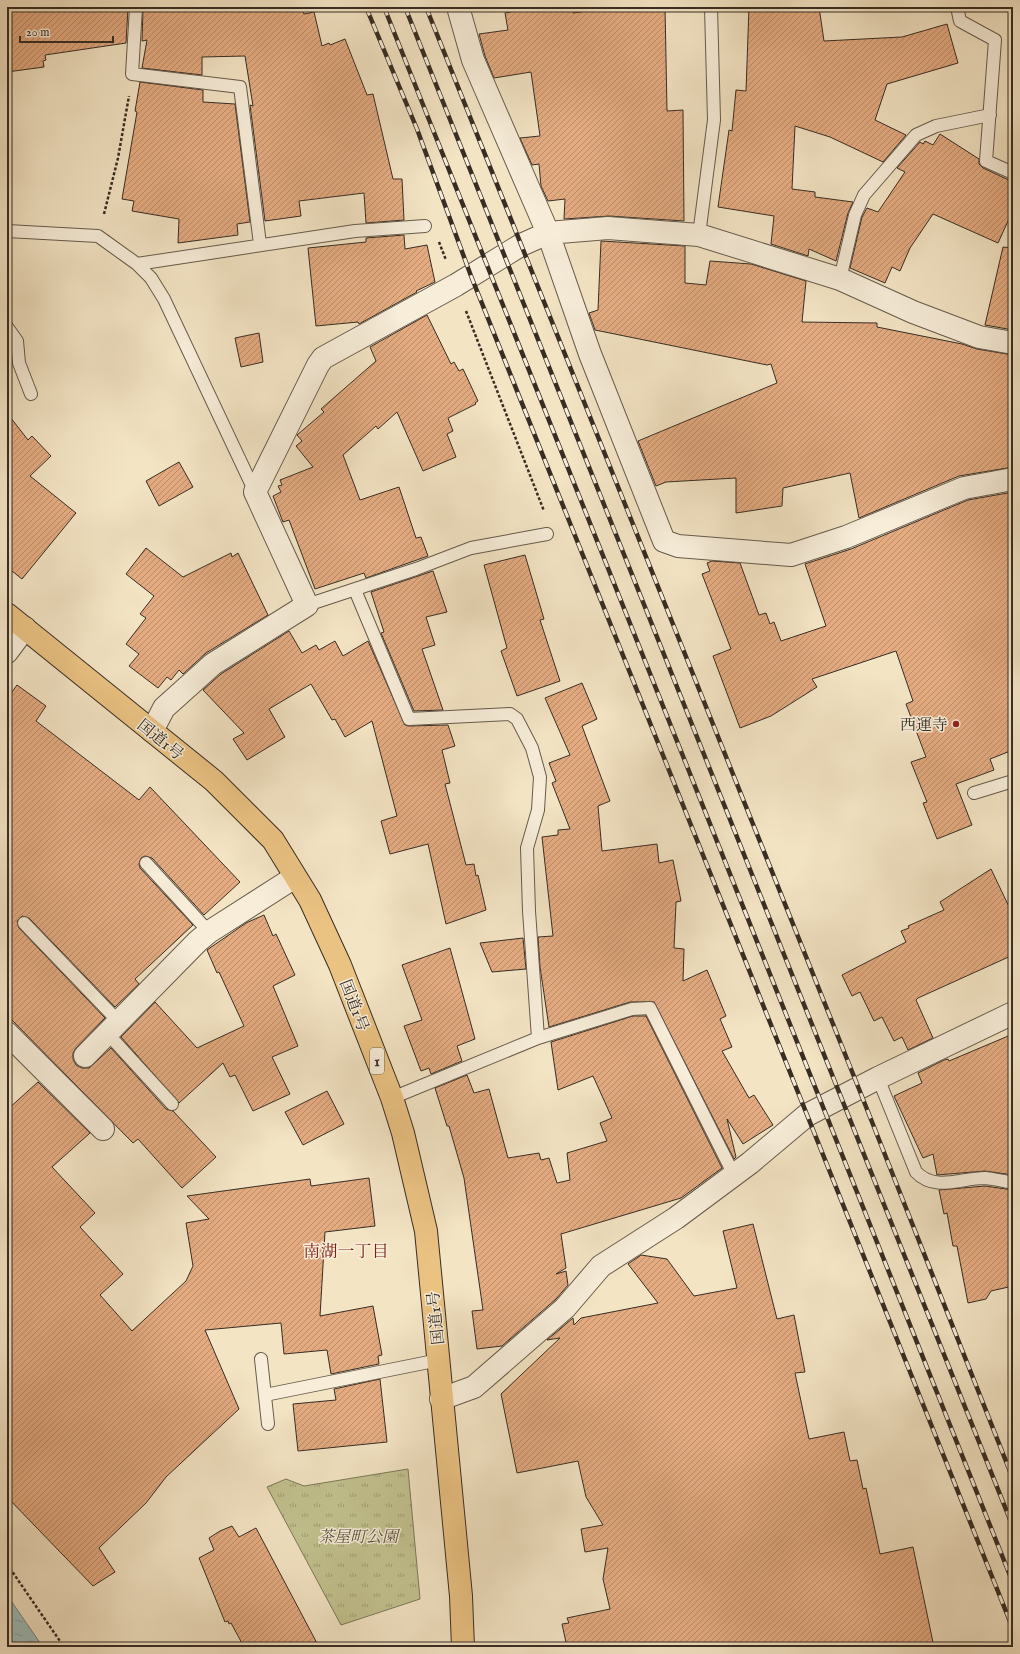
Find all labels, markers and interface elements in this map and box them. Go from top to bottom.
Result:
scale bar [20,18,113,44]
text: 20 m [26,25,49,40]
street label: 国道1号 [132,716,187,765]
place label: 西運寺 [900,716,948,736]
marker: 西運寺 [951,719,961,729]
street label: 国道1号 [334,977,372,1034]
road number: 1 [370,1048,384,1074]
district label: 南湖一丁目 [304,1242,389,1263]
street label: 国道1号 [424,1290,450,1346]
park label: 茶屋町公園 [318,1528,401,1548]

